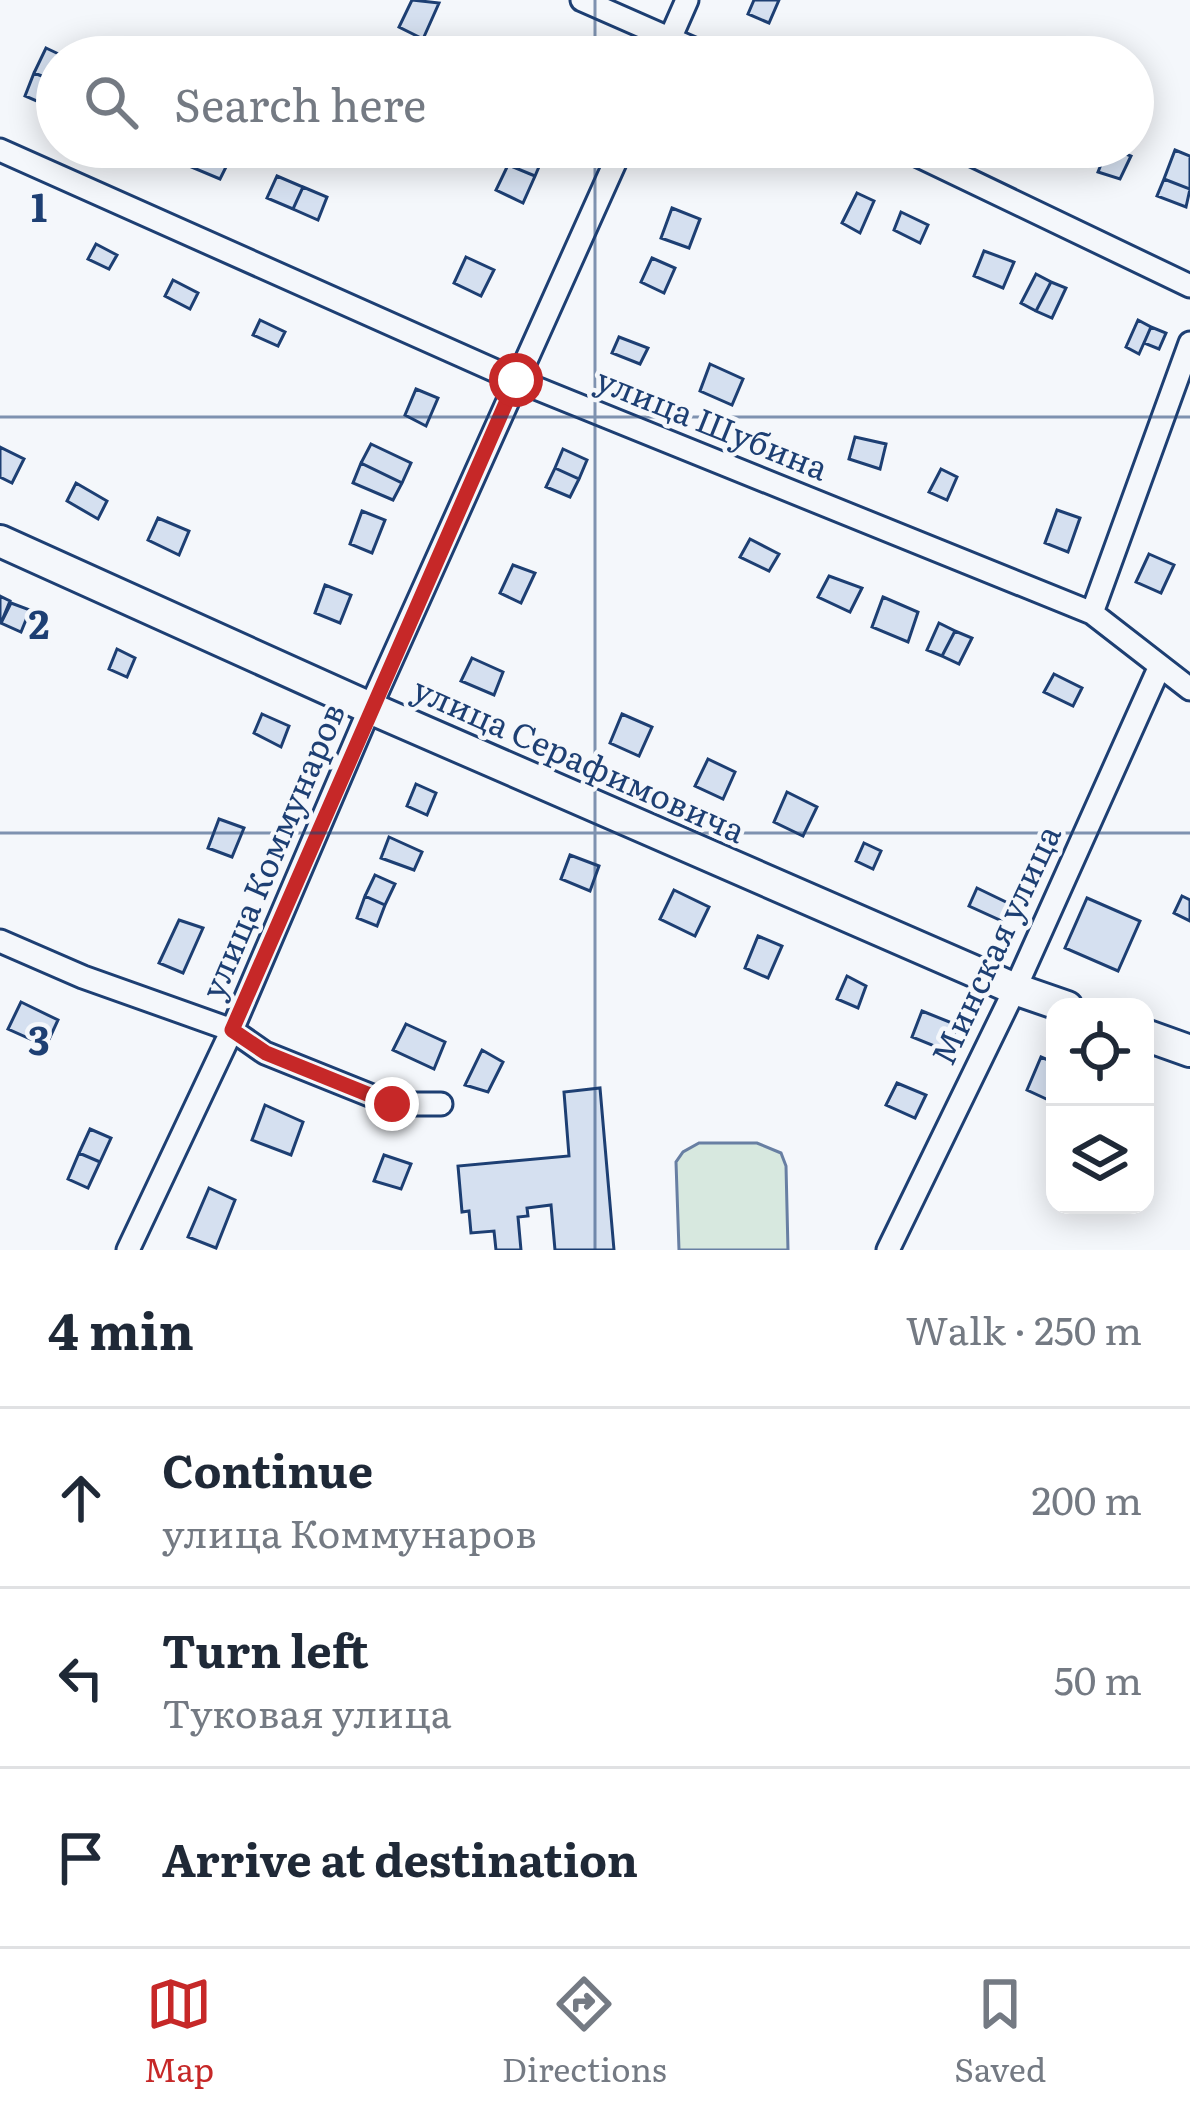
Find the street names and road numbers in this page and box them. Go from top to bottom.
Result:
street label: улица Шубина [590,353,837,491]
street label: улица Серафимовича [406,662,754,853]
street label: улица Коммунаров [186,694,355,1006]
street label: Минская улица [917,816,1071,1072]

